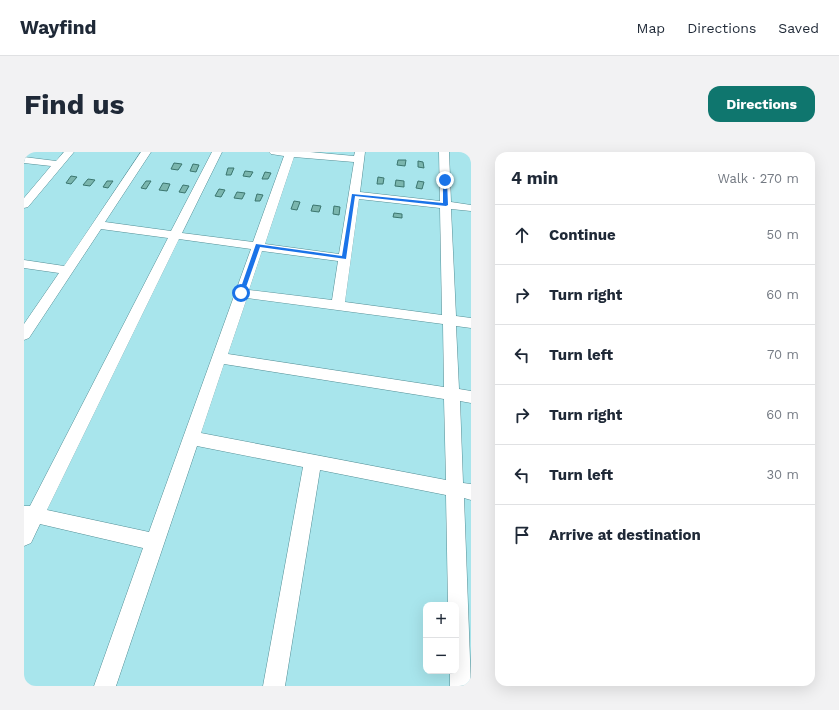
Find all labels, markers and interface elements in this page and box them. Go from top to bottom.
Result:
text: Wayfind [20,16,96,39]
text: Map [637,20,665,36]
text: Directions [687,20,756,36]
text: Saved [778,20,819,36]
button: Directions [708,86,815,122]
text: Find us [24,88,124,121]
text: 4 min [511,168,558,188]
route end [436,171,454,189]
text: Walk · 270 m [718,171,799,186]
icon: ahead [511,224,533,246]
text: Continue [549,226,616,244]
text: 50 m [767,227,799,242]
route start [232,284,250,302]
icon: right [511,284,533,306]
text: Turn right [549,286,622,304]
text: 60 m [766,287,799,302]
icon: left [511,344,533,366]
text: Turn left [549,346,613,364]
text: 70 m [767,347,799,362]
icon: right [511,404,533,426]
text: Turn right [549,406,622,424]
text: 60 m [766,407,799,422]
icon: left [511,464,533,486]
text: Turn left [549,466,613,484]
text: 30 m [767,467,799,482]
icon: arrive [511,524,533,546]
text: Arrive at destination [549,526,701,544]
map controls [423,602,459,674]
button: + [423,602,459,638]
button: − [423,638,459,674]

